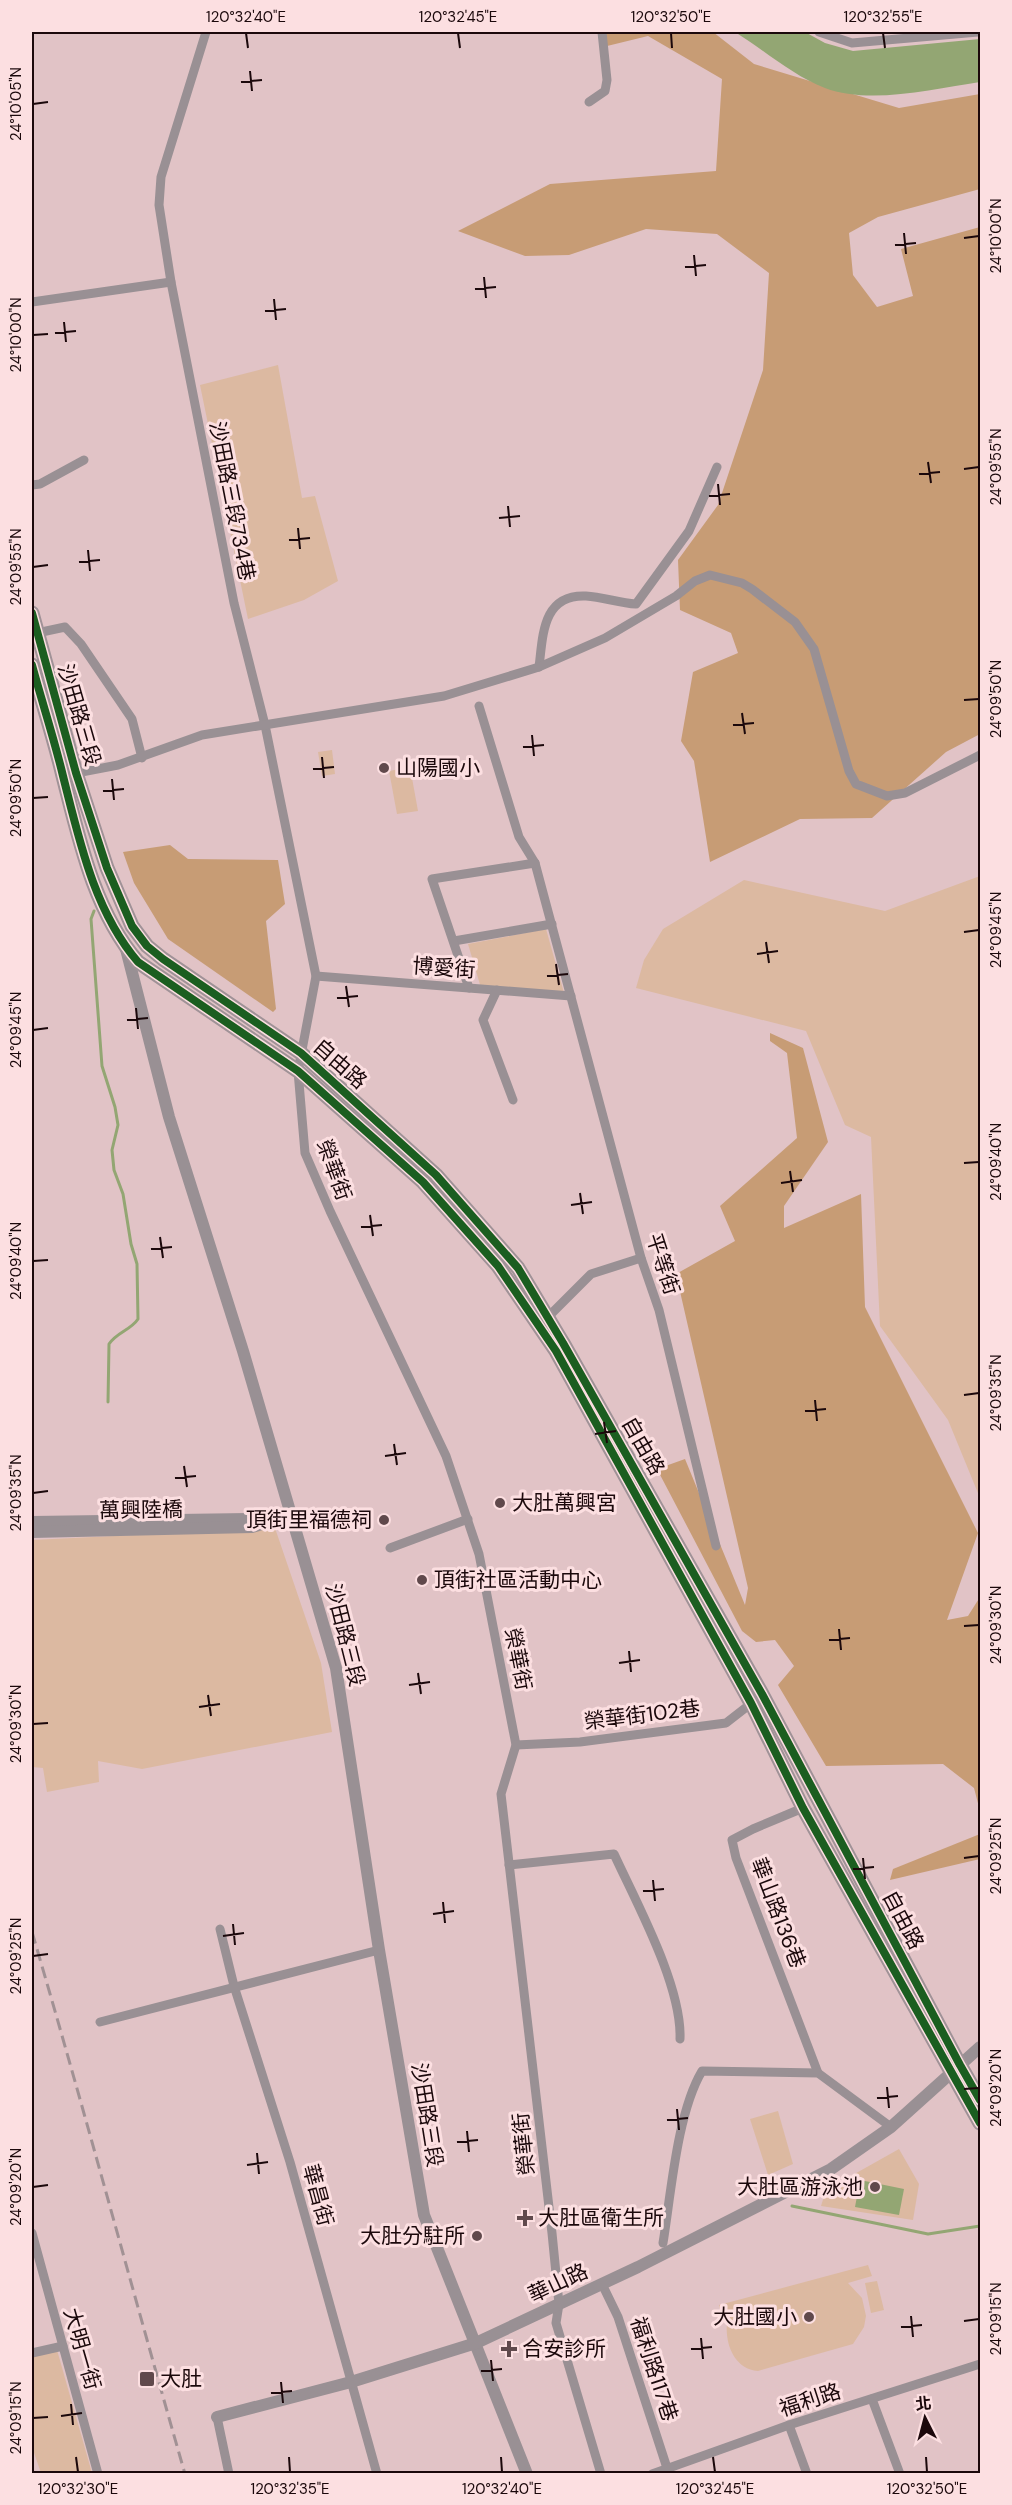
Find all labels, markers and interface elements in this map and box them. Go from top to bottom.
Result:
text: 120°32'40"E [206,7,286,27]
text: 120°32'45"E [419,7,497,27]
text: 120°32'50"E [631,7,711,27]
text: 120°32'55"E [844,7,922,27]
text: 24°10'05"N [6,67,26,141]
text: 24°10'00"N [986,198,1006,274]
text: 24°10'00"N [6,297,26,373]
street label: 沙田路三段734巷 [203,419,261,583]
text: 24°09'55"N [986,428,1006,506]
text: 24°09'55"N [6,528,26,606]
text: 24°09'50"N [986,660,1006,738]
street label: 沙田路三段 [51,661,107,769]
place label: 山陽國小 [396,754,480,782]
text: 24°09'50"N [6,759,26,837]
marker: 山陽國小 [377,761,391,775]
text: 24°09'45"N [986,892,1006,968]
street label: 博愛街 [412,952,476,984]
text: 24°09'45"N [6,992,26,1068]
street label: 自由路 [307,1033,373,1095]
text: 24°09'40"N [986,1123,1006,1201]
street label: 榮華街 [310,1136,358,1204]
text: 24°09'40"N [6,1222,26,1300]
street label: 平等街 [640,1230,686,1298]
text: 24°09'35"N [986,1354,1006,1432]
street label: 自由路 [615,1412,671,1480]
text: 24°09'35"N [6,1454,26,1532]
place label: 大肚萬興宮 [512,1489,617,1517]
street label: 萬興陸橋 [99,1495,183,1525]
marker: 大肚萬興宮 [493,1496,507,1510]
place label: 頂街里福德祠 [246,1506,372,1534]
marker: 頂街里福德祠 [377,1513,391,1527]
place label: 頂街社區活動中心 [434,1566,602,1594]
marker: 頂街社區活動中心 [415,1573,429,1587]
street label: 沙田路三段 [319,1581,371,1689]
text: 24°09'30"N [986,1586,1006,1664]
street label: 榮華街 [498,1625,538,1693]
text: 24°09'30"N [6,1685,26,1763]
street label: 榮華街102巷 [582,1694,702,1736]
text: 24°09'25"N [986,1818,1006,1894]
street label: 華山路136巷 [744,1854,812,1972]
street label: 自由路 [876,1886,930,1954]
text: 24°09'25"N [6,1918,26,1994]
text: 24°09'20"N [986,2049,1006,2127]
street label: 沙田路三段 [405,2061,449,2169]
street label: 榮華街 [507,2111,541,2177]
text: 24°09'20"N [6,2148,26,2226]
street label: 華昌街 [296,2161,340,2229]
place label: 大肚區游泳池 [737,2173,863,2201]
marker: 大肚區游泳池 [868,2180,882,2194]
place label: 大肚區衛生所 [538,2204,664,2232]
marker: 大肚區衛生所 [516,2209,534,2227]
place label: 大肚分駐所 [360,2222,465,2250]
marker: 大肚分駐所 [470,2229,484,2243]
street label: 華山路 [524,2257,592,2309]
text: 24°09'15"N [986,2282,1006,2356]
place label: 大肚國小 [713,2303,797,2331]
street label: 大明一街 [57,2305,107,2393]
marker: 大肚國小 [802,2310,816,2324]
street label: 福利路117巷 [624,2313,684,2425]
place label: 合安診所 [522,2335,606,2363]
marker: 合安診所 [500,2340,518,2358]
place label: 大肚 [160,2365,202,2393]
marker: 大肚 [138,2370,156,2388]
street label: 福利路 [776,2377,844,2423]
text: 24°09'15"N [6,2381,26,2455]
north arrow [895,2388,955,2448]
text: 北 [914,2392,933,2415]
text: 120°32'30"E [38,2479,118,2499]
text: 120°32'35"E [250,2479,330,2499]
text: 120°32'40"E [462,2479,542,2499]
text: 120°32'45"E [676,2479,754,2499]
text: 120°32'50"E [887,2479,967,2499]

